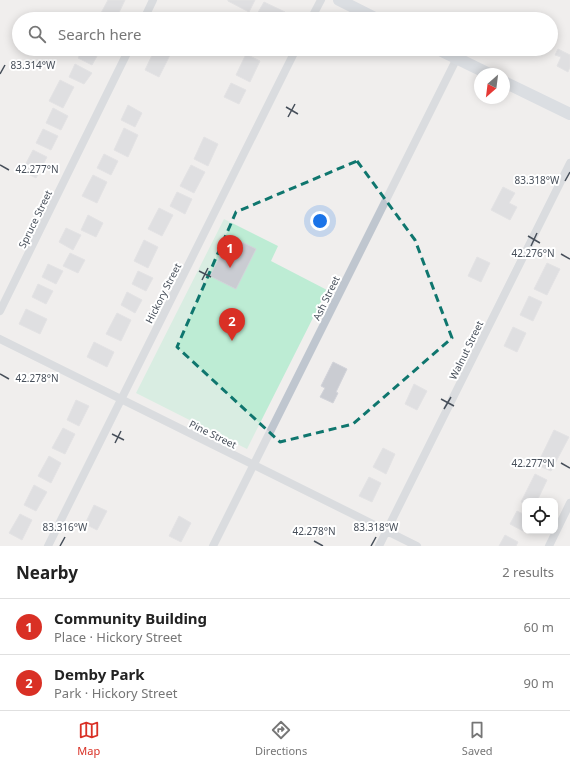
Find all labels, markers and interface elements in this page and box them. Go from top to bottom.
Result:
search box [12,12,558,56]
icon: search [26,23,48,45]
text: Search here [58,24,141,44]
text: 83.314°W [11,58,56,72]
north arrow [474,68,510,104]
text: 42.277°N [15,162,59,176]
text: 83.318°W [515,173,560,187]
street label: Spruce Street [15,187,55,250]
your location [310,211,330,231]
pin: 1 [217,235,243,268]
text: 42.276°N [511,246,555,260]
street label: Hickory Street [142,260,184,326]
street label: Ash Street [309,273,343,323]
pin: 2 [219,308,245,341]
street label: Walnut Street [446,318,486,382]
text: 42.278°N [15,371,59,385]
street label: Pine Street [187,417,239,452]
text: 42.277°N [511,456,555,470]
map controls [522,498,558,534]
button: locate [522,498,558,534]
text: 83.316°W [43,520,88,534]
text: 83.318°W [354,520,399,534]
text: 42.278°N [292,524,336,538]
text: Nearby [16,561,78,584]
text: 2 results [502,563,554,581]
text: Community Building [54,608,207,628]
text: 1 [25,618,33,636]
text: 60 m [524,618,554,636]
text: Place · Hickory Street [54,628,182,646]
text: Demby Park [54,664,145,684]
text: 2 [25,674,33,692]
text: 90 m [524,674,554,692]
text: Park · Hickory Street [54,684,177,702]
tab: Map [77,719,100,758]
tab: Directions [255,719,307,758]
tab: Saved [462,719,493,758]

